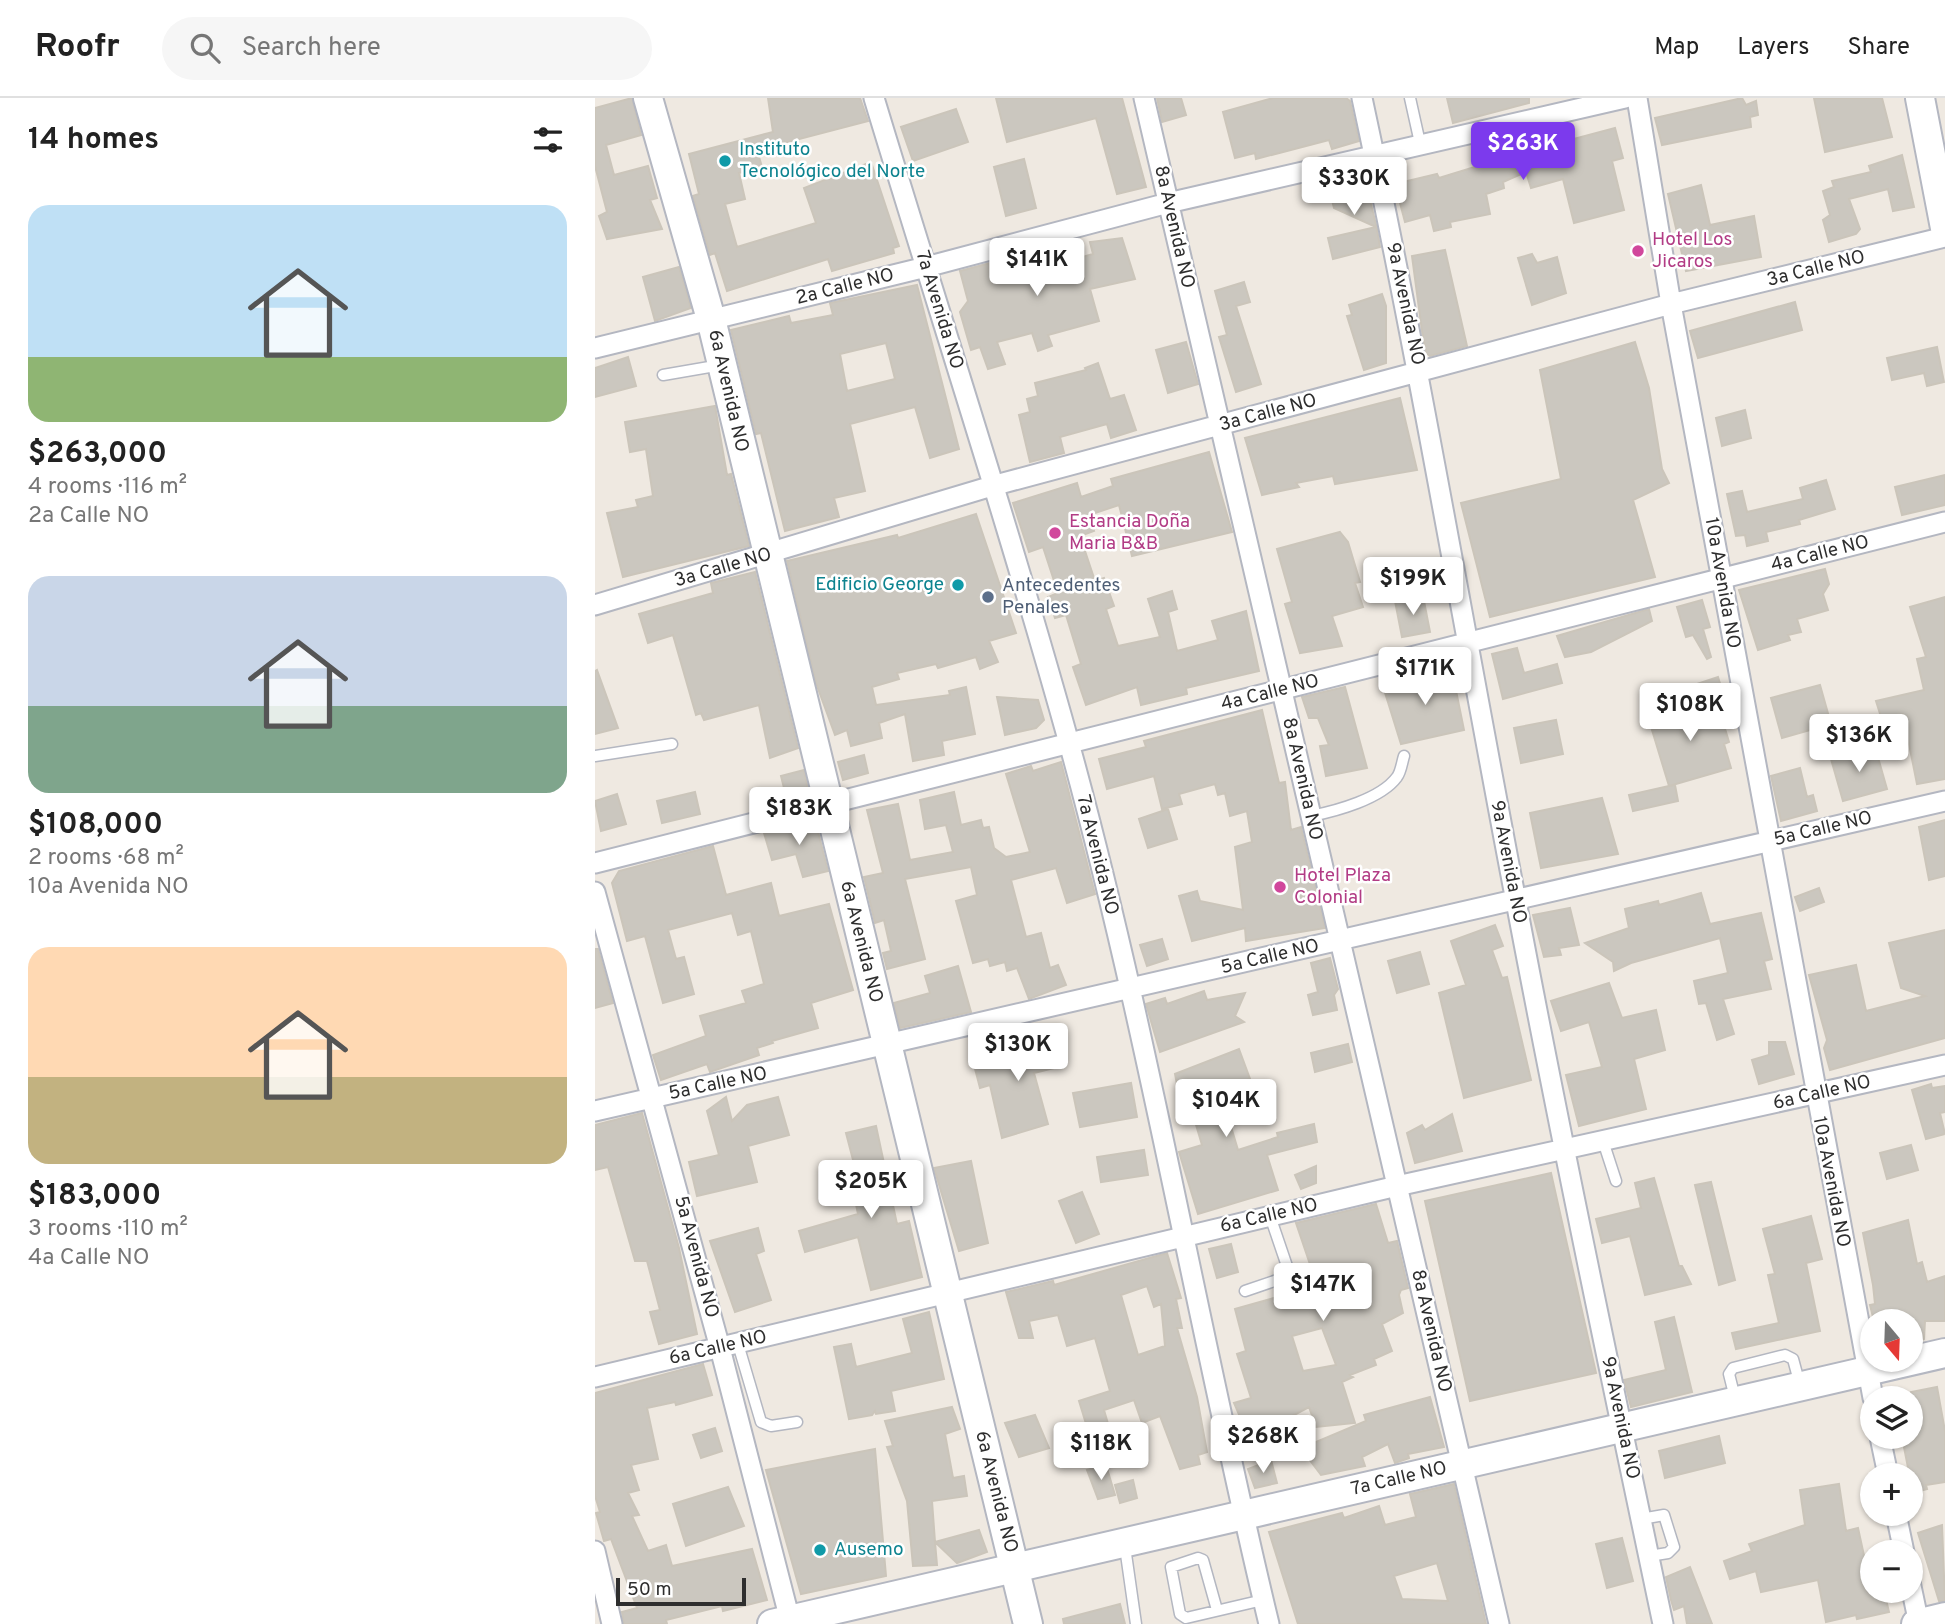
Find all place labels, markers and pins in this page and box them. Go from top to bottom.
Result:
pin: $263K [1474,122,1572,182]
place label: Instituto Tecnológico del Norte [739,138,925,184]
marker: Instituto Tecnológico del Norte [717,153,733,169]
pin: $330K [1305,158,1403,217]
place label: Hotel Los Jicaros [1652,228,1732,274]
pin: $141K [988,238,1086,298]
marker: Hotel Los Jicaros [1630,243,1646,259]
place label: Estancia Doña Maria B&B [1069,510,1190,556]
marker: Estancia Doña Maria B&B [1047,525,1063,541]
pin: $199K [1364,558,1462,617]
place label: Edificio George [815,573,944,597]
place label: Antecedentes Penales [1002,574,1121,620]
marker: Edificio George [950,577,966,593]
marker: Antecedentes Penales [980,589,996,605]
pin: $171K [1376,648,1474,707]
pin: $108K [1641,684,1739,743]
pin: $136K [1810,714,1908,774]
pin: $183K [750,788,848,847]
place label: Hotel Plaza Colonial [1294,864,1391,910]
marker: Hotel Plaza Colonial [1272,879,1288,895]
pin: $130K [969,1024,1067,1083]
pin: $104K [1177,1080,1275,1139]
pin: $205K [822,1160,920,1220]
pin: $147K [1274,1264,1372,1323]
pin: $268K [1214,1416,1312,1475]
pin: $118K [1052,1422,1150,1482]
place label: Ausemo [834,1538,904,1562]
marker: Ausemo [812,1542,828,1558]

